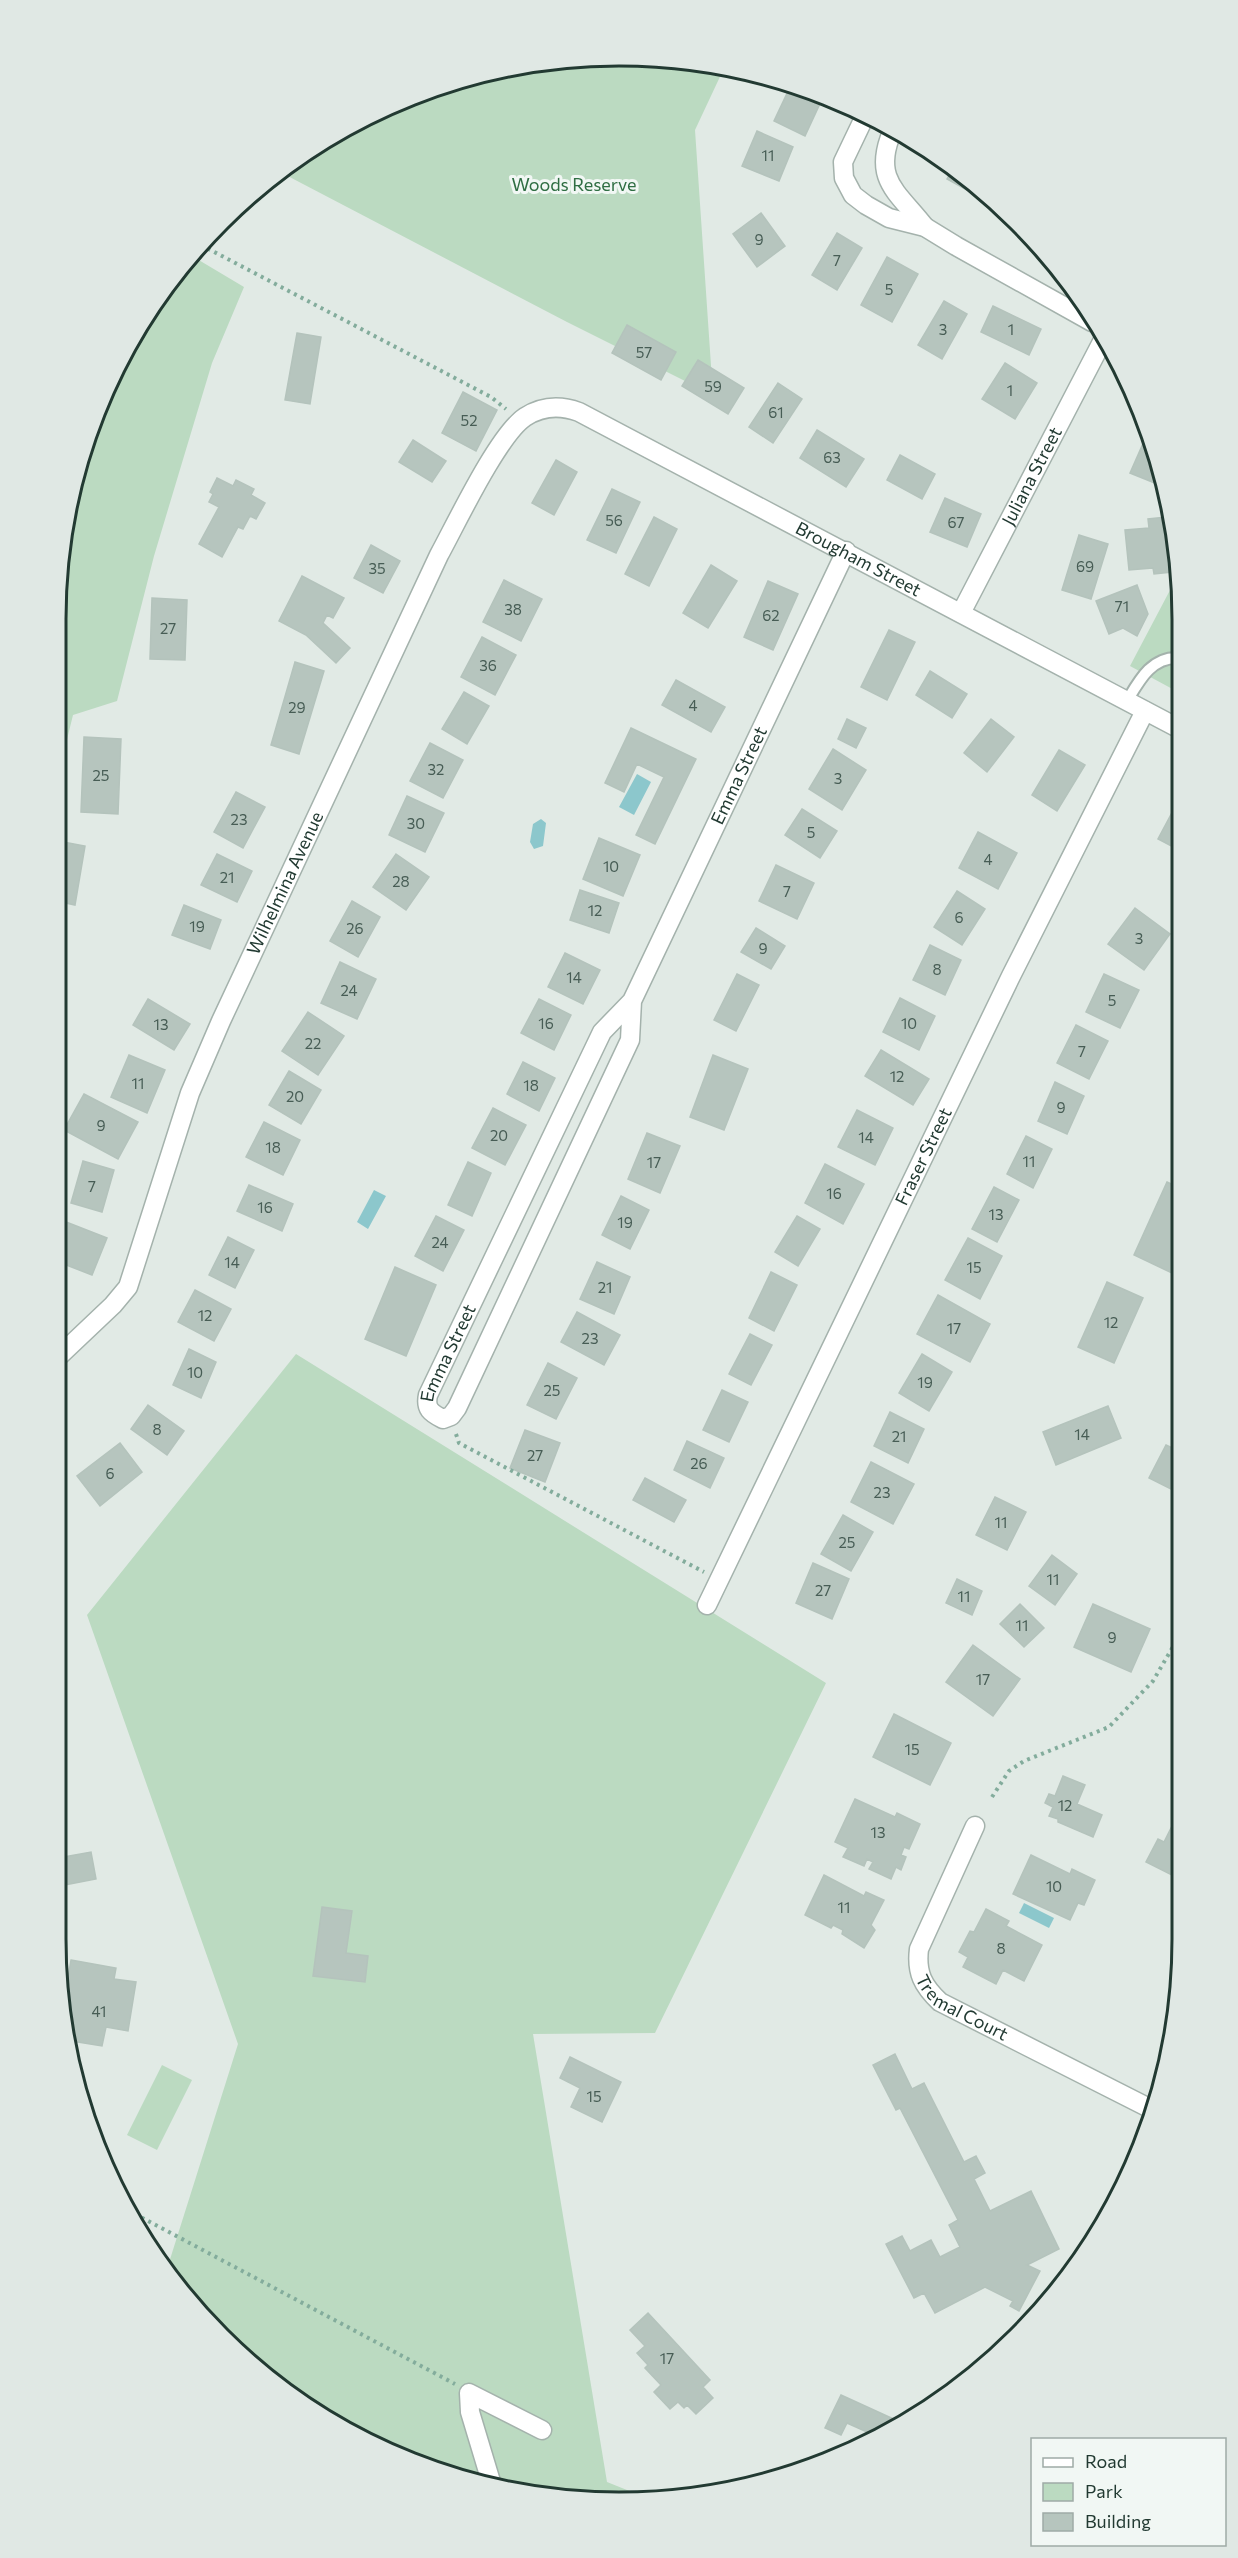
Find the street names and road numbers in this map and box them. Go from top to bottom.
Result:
street label: Juliana Street [996,423,1066,529]
street label: Brougham Street [792,516,925,601]
street label: Emma Street [706,723,771,828]
street label: Wilhelmina Avenue [242,808,327,958]
street label: Fraser Street [890,1104,956,1209]
street label: Emma Street [415,1300,480,1403]
street label: Tremal Court [912,1971,1012,2045]

